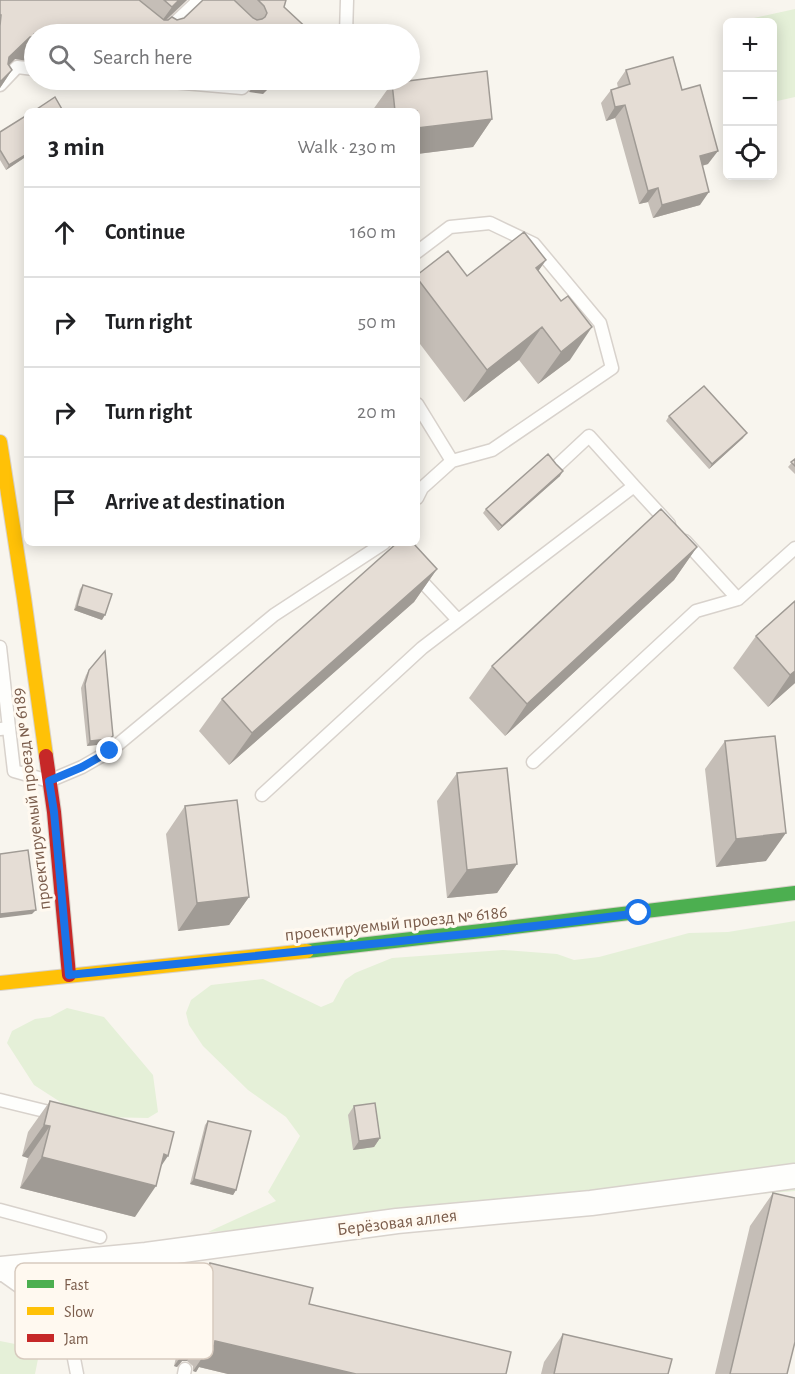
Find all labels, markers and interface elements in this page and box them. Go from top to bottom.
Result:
map controls [723,18,777,180]
button: + [723,18,777,72]
search box [24,24,420,90]
icon: search [45,41,78,74]
text: Search here [93,46,192,68]
button: − [723,72,777,126]
button: locate [723,126,777,180]
text: 3 min [48,134,105,160]
text: Walk · 230 m [298,137,396,157]
icon: ahead [48,216,81,249]
text: Continue [105,221,185,243]
text: 160 m [350,222,396,242]
icon: right [48,306,81,339]
text: Turn right [105,311,192,333]
text: 50 m [358,312,396,332]
icon: right [48,396,81,429]
text: Turn right [105,401,192,423]
text: 20 m [357,402,396,422]
icon: arrive [48,486,81,519]
text: Arrive at destination [105,491,285,513]
street label: проектируемый проезд № 6189 [9,687,55,911]
route end [96,737,122,763]
route start [625,899,651,925]
street label: проектируемый проезд № 6186 [284,903,508,945]
street label: Берёзовая аллея [336,1207,458,1239]
legend [15,1263,213,1359]
text: Fast [64,1277,89,1293]
text: Slow [64,1304,94,1320]
text: Jam [64,1331,89,1347]

